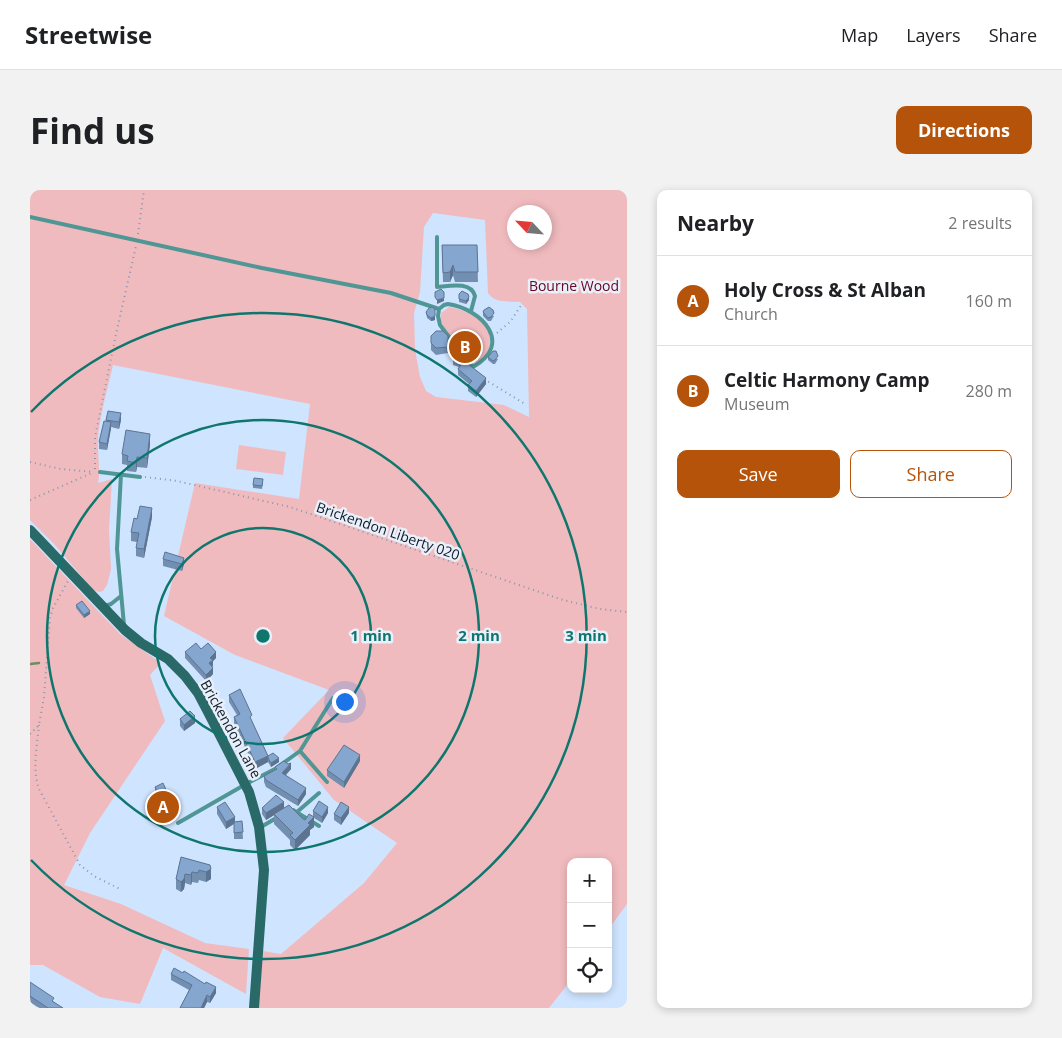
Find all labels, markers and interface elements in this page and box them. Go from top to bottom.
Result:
text: Streetwise [25,18,152,51]
text: Map [841,23,878,47]
text: Layers [906,23,961,47]
text: Share [989,23,1037,47]
button: Directions [896,106,1032,154]
text: Find us [30,107,155,154]
north arrow [507,205,552,250]
text: Nearby [677,209,754,237]
text: 2 results [948,212,1012,234]
park label: Bourne Wood [529,276,619,295]
text: Holy Cross & St Alban [724,277,926,303]
text: A [687,290,699,312]
text: 160 m [966,290,1012,312]
text: Church [724,303,778,325]
pin: B [449,328,481,366]
text: Celtic Harmony Camp [724,367,929,393]
text: B [688,380,698,402]
text: 280 m [966,380,1012,402]
text: Museum [724,393,789,415]
button: Save [677,450,840,498]
button: Share [850,450,1012,498]
street label: Brickendon Liberty 020 [314,497,462,564]
text: 1 min [350,625,392,645]
text: 2 min [458,625,500,645]
text: 3 min [565,625,607,645]
centre of rings [254,627,272,645]
street label: Brickendon Lane [197,676,266,781]
your location [332,689,358,715]
pin: A [147,788,179,826]
map controls [567,858,612,993]
button: + [567,858,612,903]
button: − [567,903,612,948]
button: locate [567,948,612,993]

